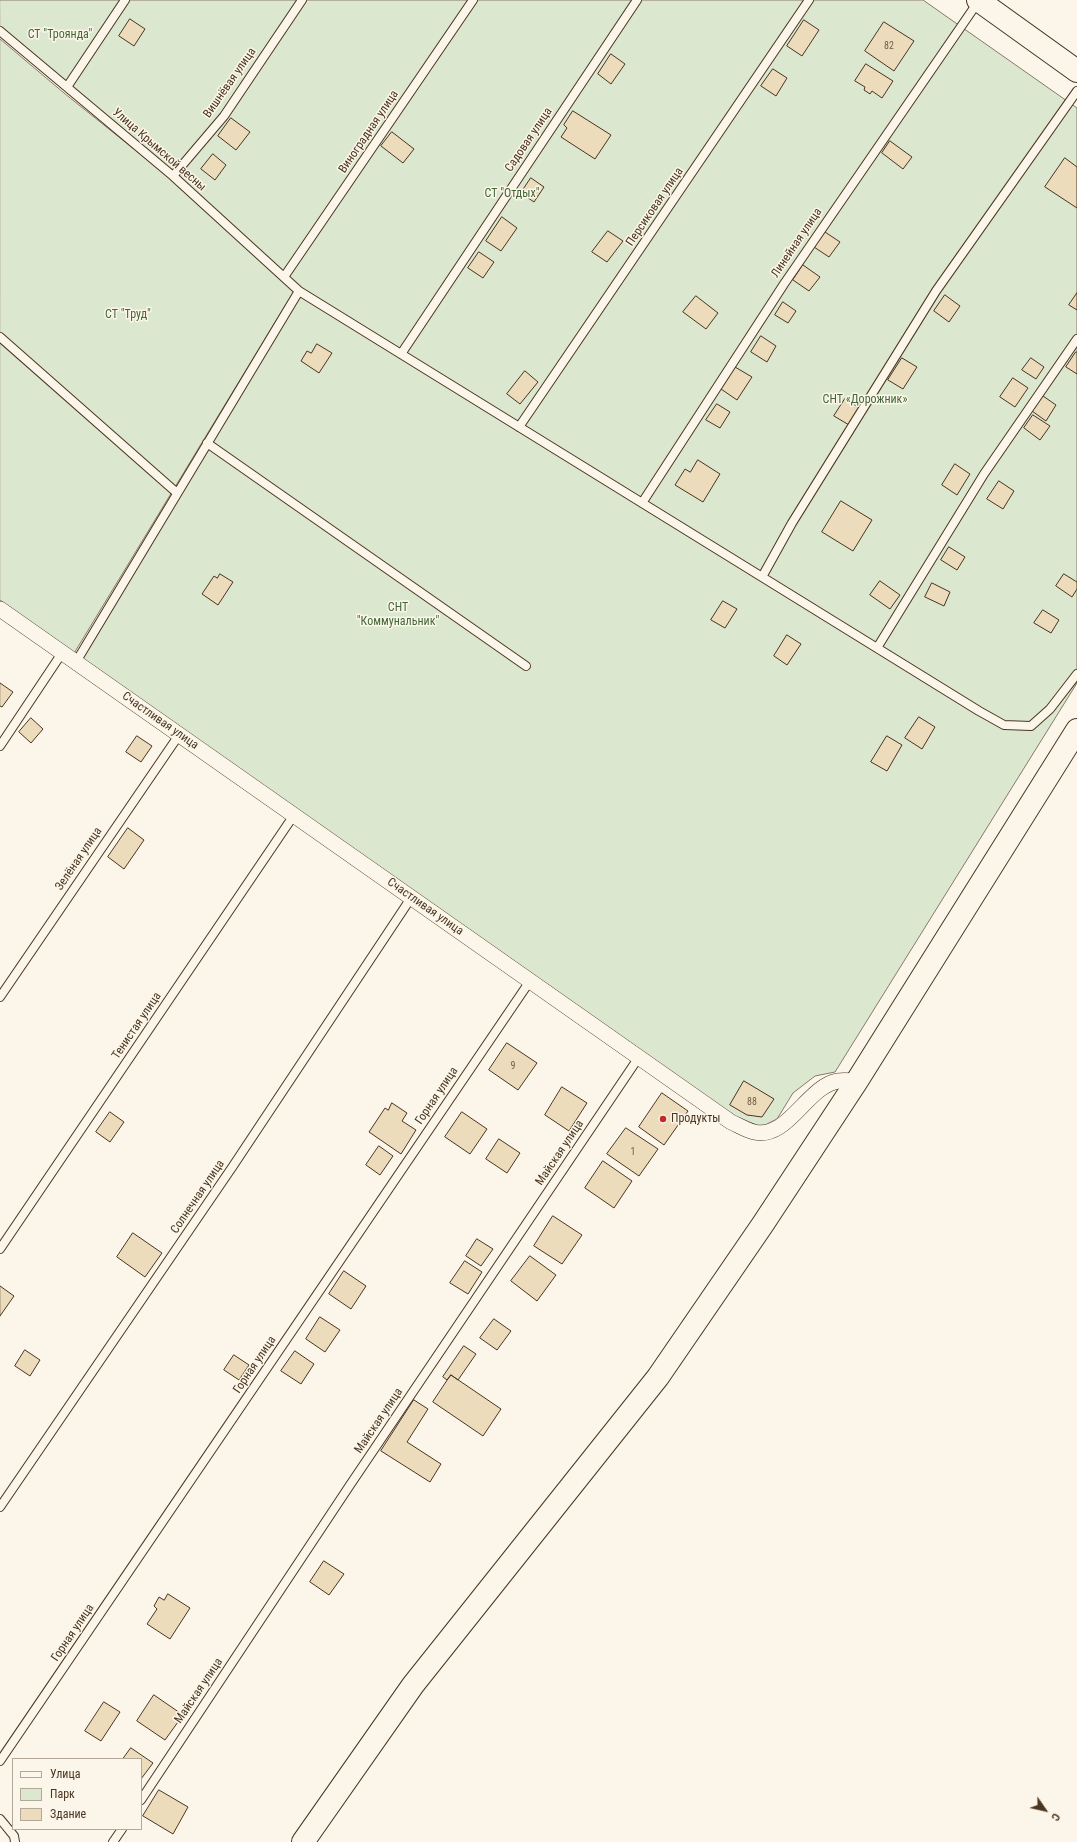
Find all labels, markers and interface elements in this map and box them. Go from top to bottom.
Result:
park label: СТ "Троянда" [28,28,92,42]
house number: 82 [884,40,894,52]
street label: Вишнёвая улица [201,45,259,121]
street label: Виноградная улица [336,88,402,176]
street label: Улица Крымской весны [109,105,209,195]
street label: Садовая улица [502,105,556,175]
street label: Персиковая улица [623,165,687,249]
park label: СТ "Отдых" [485,187,539,201]
street label: Линейная улица [768,205,826,281]
park label: СТ "Труд" [105,308,151,322]
park label: СНТ «Дорожник» [823,393,907,407]
park label: СНТ "Коммунальник" [357,601,439,629]
street label: Счастливая улица [119,689,201,753]
street label: Зелёная улица [53,825,105,893]
street label: Счастливая улица [384,875,466,939]
street label: Тенистая улица [109,990,165,1062]
house number: 9 [511,1060,515,1072]
street label: Горная улица [413,1065,461,1127]
house number: 88 [747,1096,757,1108]
place label: Продукты [671,1112,720,1126]
marker: Продукты [658,1114,668,1124]
street label: Майская улица [533,1118,587,1188]
house number: 1 [631,1146,635,1158]
street label: Солнечная улица [168,1157,228,1237]
street label: Горная улица [231,1334,279,1396]
street label: Майская улица [352,1386,406,1456]
street label: Горная улица [49,1602,97,1664]
street label: Майская улица [172,1656,226,1726]
legend [12,1758,142,1830]
text: Улица [50,1767,80,1781]
text: Парк [50,1787,75,1801]
north arrow [1025,1790,1065,1830]
text: Здание [50,1807,86,1821]
text: С [1048,1811,1063,1823]

